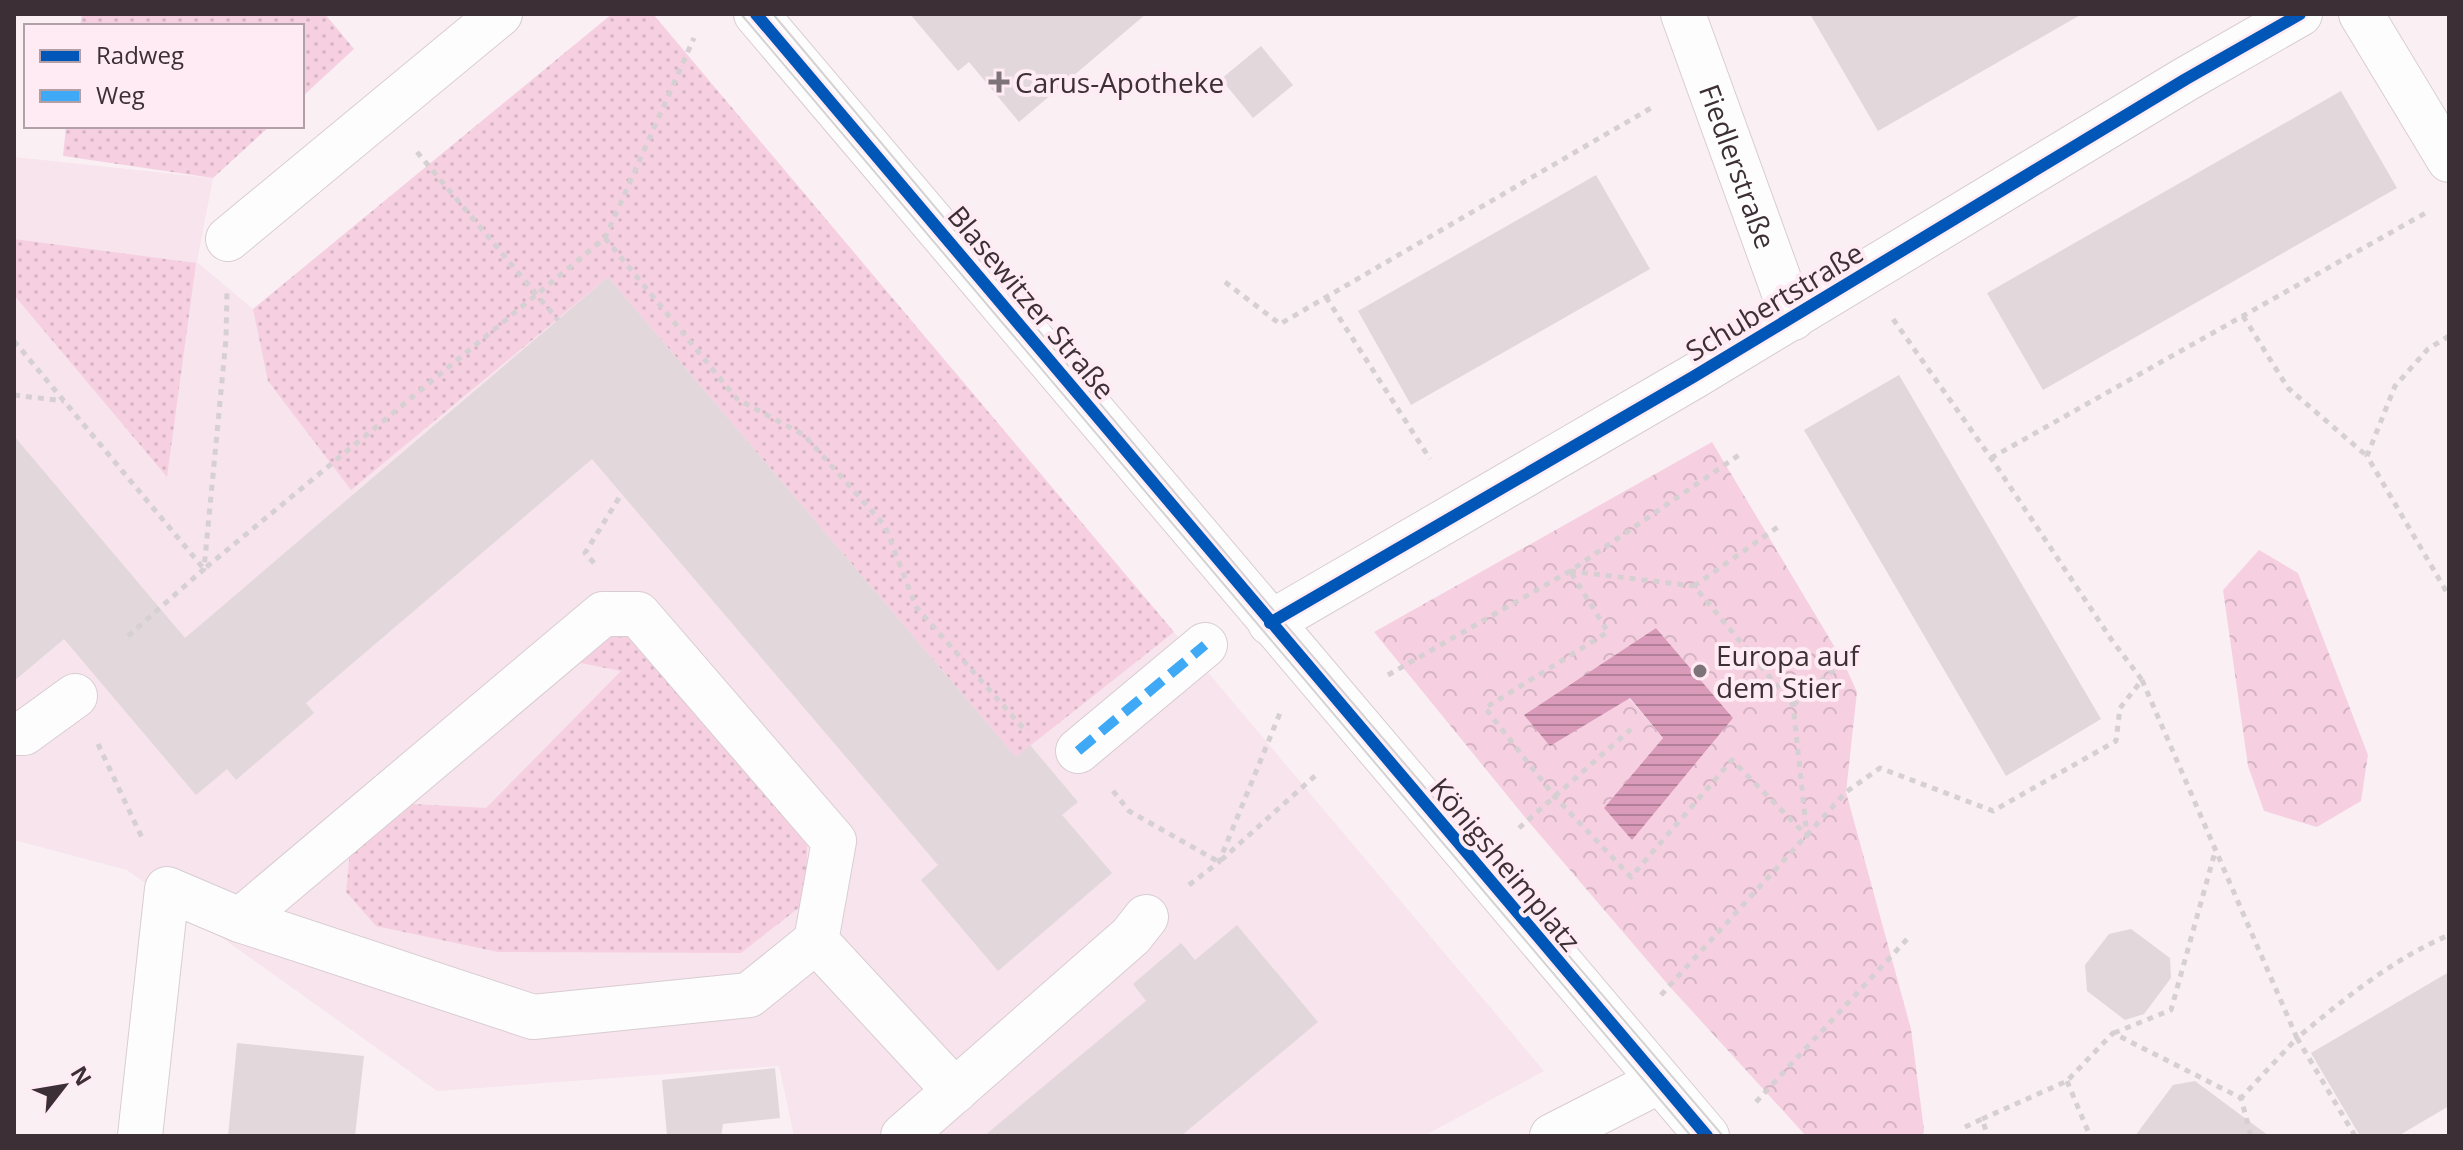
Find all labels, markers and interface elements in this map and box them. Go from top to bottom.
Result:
legend [24,24,304,128]
text: Radweg [96,38,184,71]
place label: Carus-Apotheke [1015,63,1224,101]
marker: Carus-Apotheke [990,73,1008,91]
text: Weg [96,78,145,111]
street label: Fiedlerstraße [1691,79,1785,254]
street label: Blasewitzer Straße [940,197,1124,407]
street label: Schubertstraße [1678,233,1870,369]
place label: Europa auf dem Stier [1716,636,1861,706]
marker: Europa auf dem Stier [1691,662,1709,680]
street label: Königsheimplatz [1422,769,1590,959]
north arrow [24,1046,104,1126]
text: N [65,1060,99,1091]

